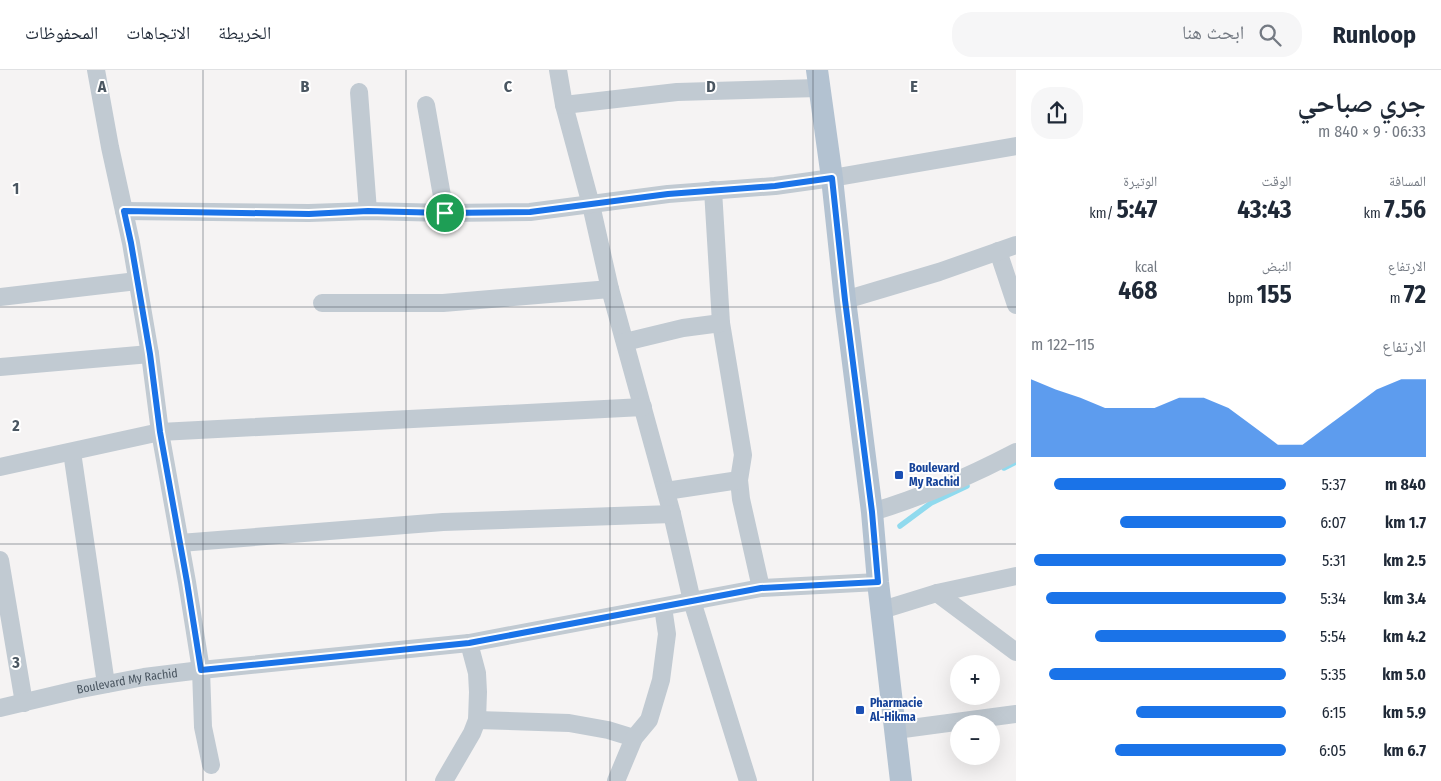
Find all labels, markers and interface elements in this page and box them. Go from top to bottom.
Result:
search box [952,12,1302,57]
text: ابحث هنا [1182,21,1244,44]
icon: search [1256,21,1284,49]
text: Runloop [1332,21,1416,49]
text: المحفوظات [25,22,98,44]
text: الاتجاهات [126,22,190,44]
text: الخريطة [218,22,271,44]
text: A [97,77,107,96]
text: B [301,77,310,96]
text: C [504,77,513,96]
text: D [706,77,716,96]
text: E [910,77,918,96]
text: جري صباحي [1297,86,1426,119]
button: share [1031,87,1083,139]
text: 06:33 · 9 × 840 m [1318,122,1426,141]
text: الوتيرة [1123,173,1157,190]
text: الوقت [1262,173,1292,190]
text: المسافة [1389,173,1426,190]
text: 1 [13,179,19,198]
pin [424,192,466,234]
text: 5:47 [1116,195,1157,225]
text: 43:43 [1237,195,1292,225]
text: 7.56 [1384,195,1426,225]
icon: arrive [431,199,459,227]
text: /km [1089,205,1116,222]
text: km [1363,205,1384,222]
text: النبض [1262,258,1292,275]
text: الارتفاع [1388,258,1426,275]
text: kcal [1135,259,1157,276]
text: 468 [1118,276,1157,306]
text: 155 [1257,280,1292,310]
text: 72 [1404,280,1426,310]
text: bpm [1228,290,1257,307]
text: m [1390,290,1404,307]
text: 115–122 m [1031,335,1095,354]
text: الارتفاع [1382,337,1426,356]
text: 2 [11,416,20,435]
place label: Boulevard My Rachid [909,461,960,489]
marker: Boulevard My Rachid [893,469,905,481]
text: 5:37 [1322,475,1346,494]
text: 840 m [1385,475,1426,494]
text: 6:07 [1320,513,1346,532]
text: 1.7 km [1385,513,1426,532]
text: 5:31 [1322,551,1346,570]
text: 2.5 km [1383,551,1426,570]
text: 5:34 [1320,589,1346,608]
text: 3.4 km [1383,589,1426,608]
text: 5:54 [1320,627,1346,646]
text: 4.2 km [1383,627,1426,646]
text: 3 [11,653,20,672]
map controls [950,655,1000,765]
button: + [950,655,1000,705]
text: 5:35 [1321,665,1346,684]
text: 5.0 km [1382,665,1426,684]
street label: Boulevard My Rachid [75,666,178,697]
place label: Pharmacie Al-Hikma [869,696,922,724]
text: 6:15 [1322,703,1346,722]
text: 5.9 km [1383,703,1426,722]
marker: Pharmacie Al-Hikma [854,704,866,716]
button: − [950,715,1000,765]
text: 6:05 [1319,741,1346,760]
text: 6.7 km [1383,741,1426,760]

